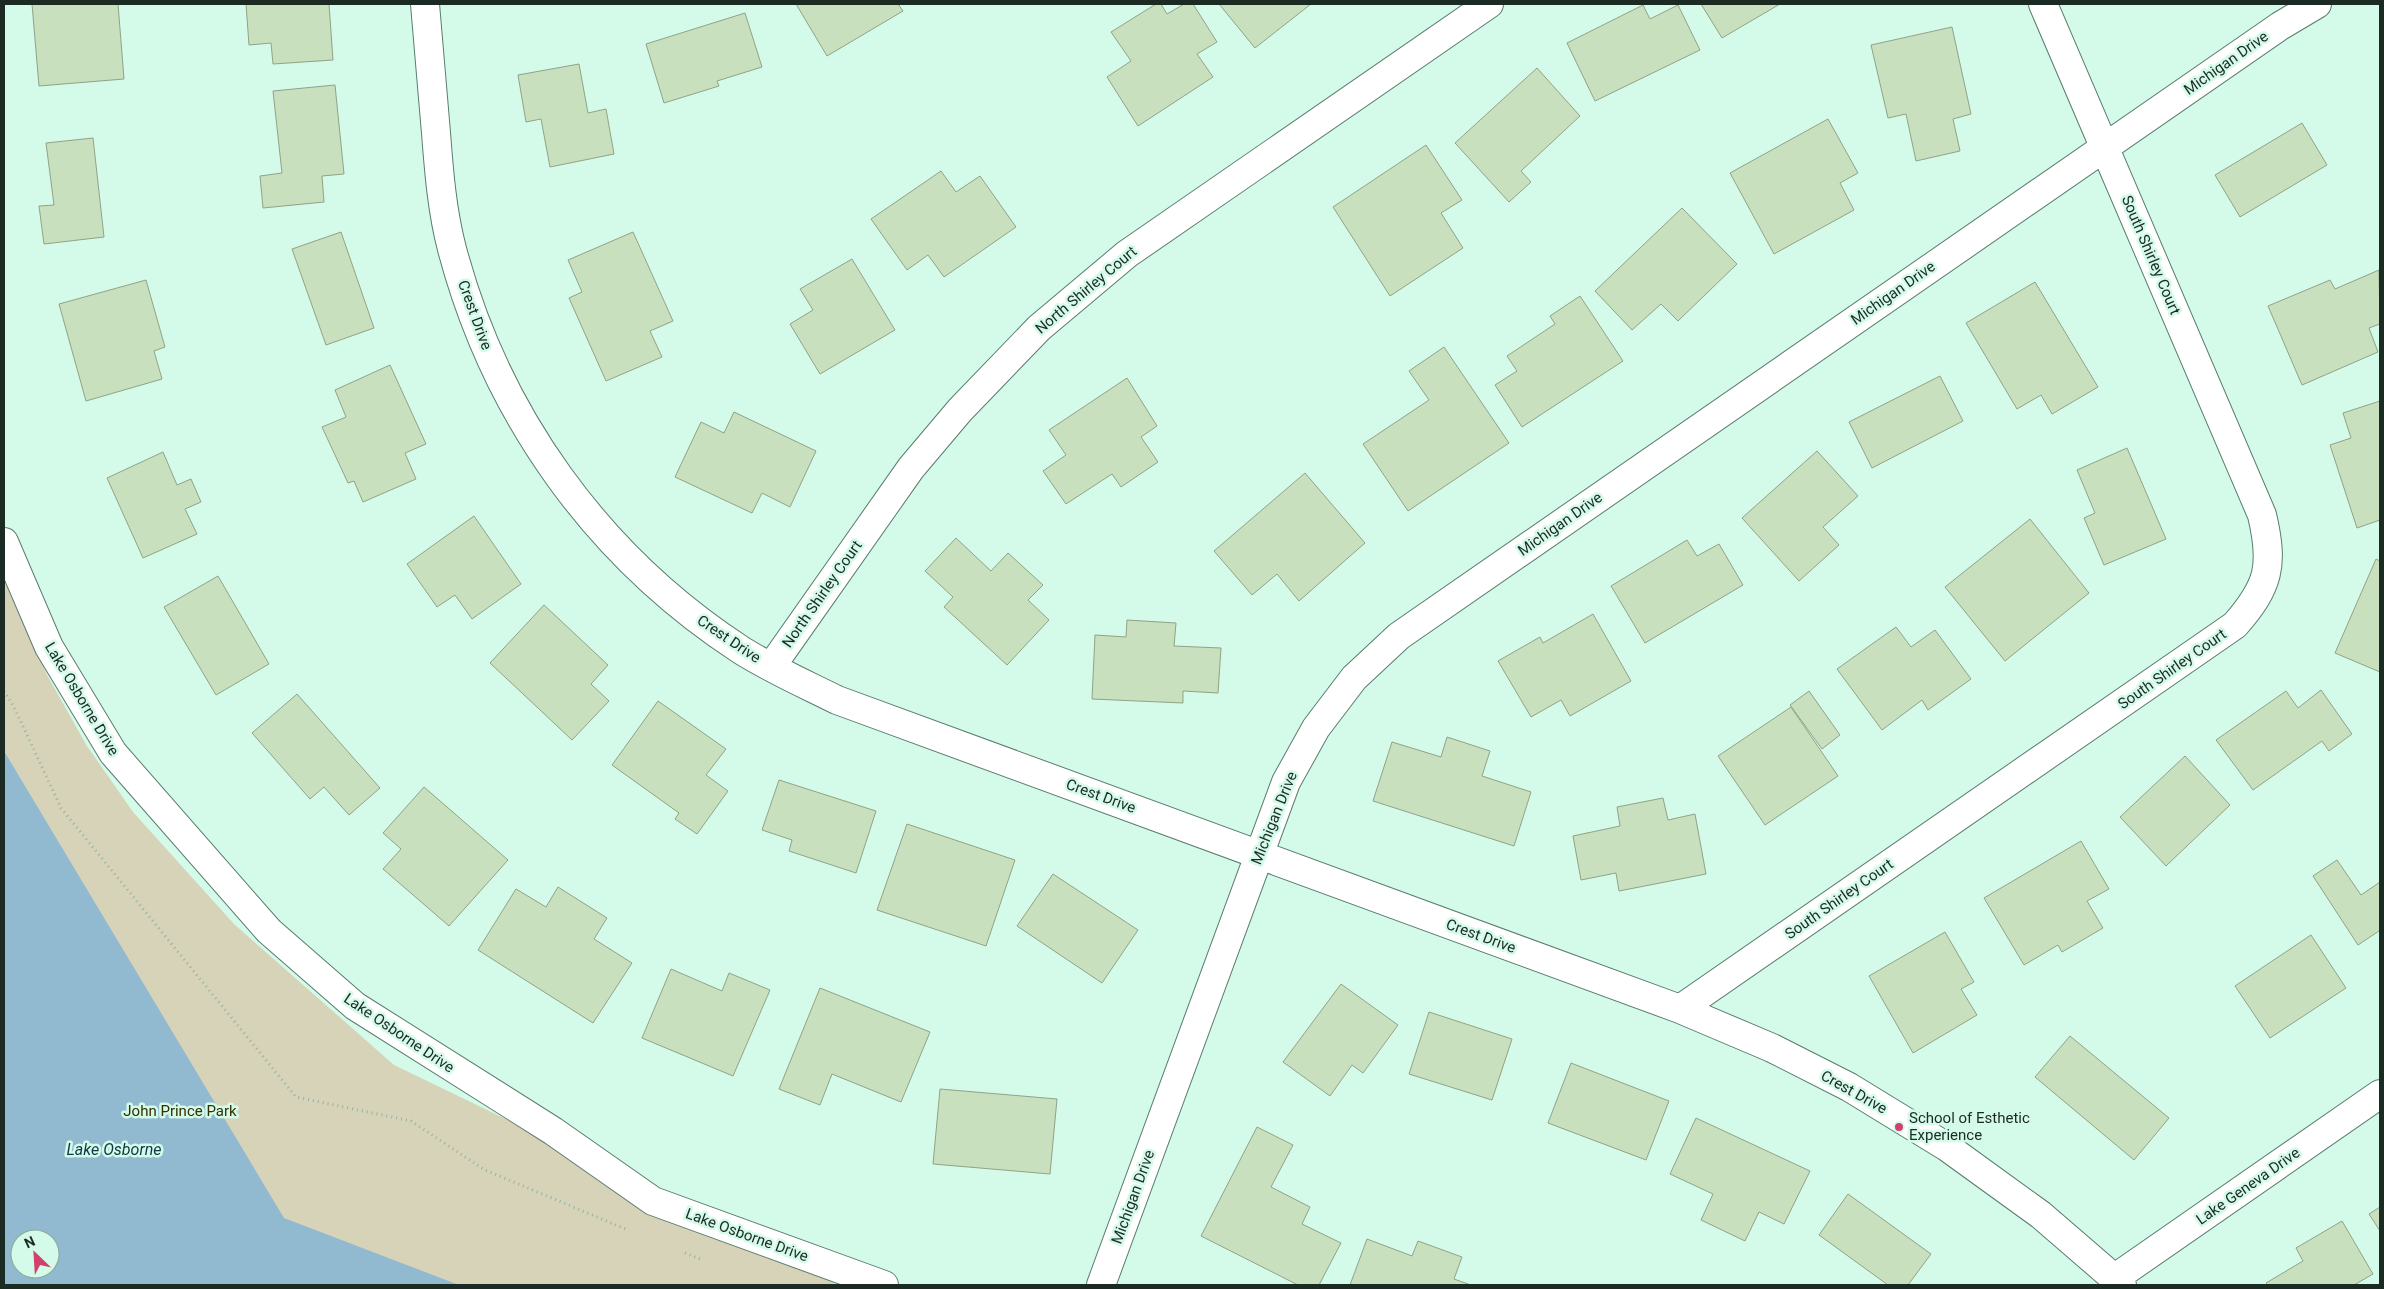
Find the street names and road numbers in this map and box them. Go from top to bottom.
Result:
street label: Michigan Drive [2180,27,2272,99]
street label: South Shirley Court [2118,193,2184,317]
street label: North Shirley Court [1032,242,1140,338]
street label: Michigan Drive [1847,257,1939,329]
street label: Crest Drive [454,278,496,352]
street label: Michigan Drive [1514,488,1606,560]
street label: North Shirley Court [778,537,866,651]
street label: Crest Drive [694,611,764,667]
street label: South Shirley Court [2114,625,2230,713]
street label: Lake Osborne Drive [41,639,123,759]
street label: Michigan Drive [1247,769,1301,867]
street label: Crest Drive [1064,775,1138,817]
street label: South Shirley Court [1781,855,1897,943]
street label: Crest Drive [1444,915,1518,957]
street label: Lake Osborne Drive [340,989,458,1077]
street label: Crest Drive [1818,1066,1890,1118]
street label: Lake Geneva Drive [2193,1143,2303,1228]
street label: Michigan Drive [1108,1147,1158,1246]
street label: Lake Osborne Drive [683,1204,811,1266]

